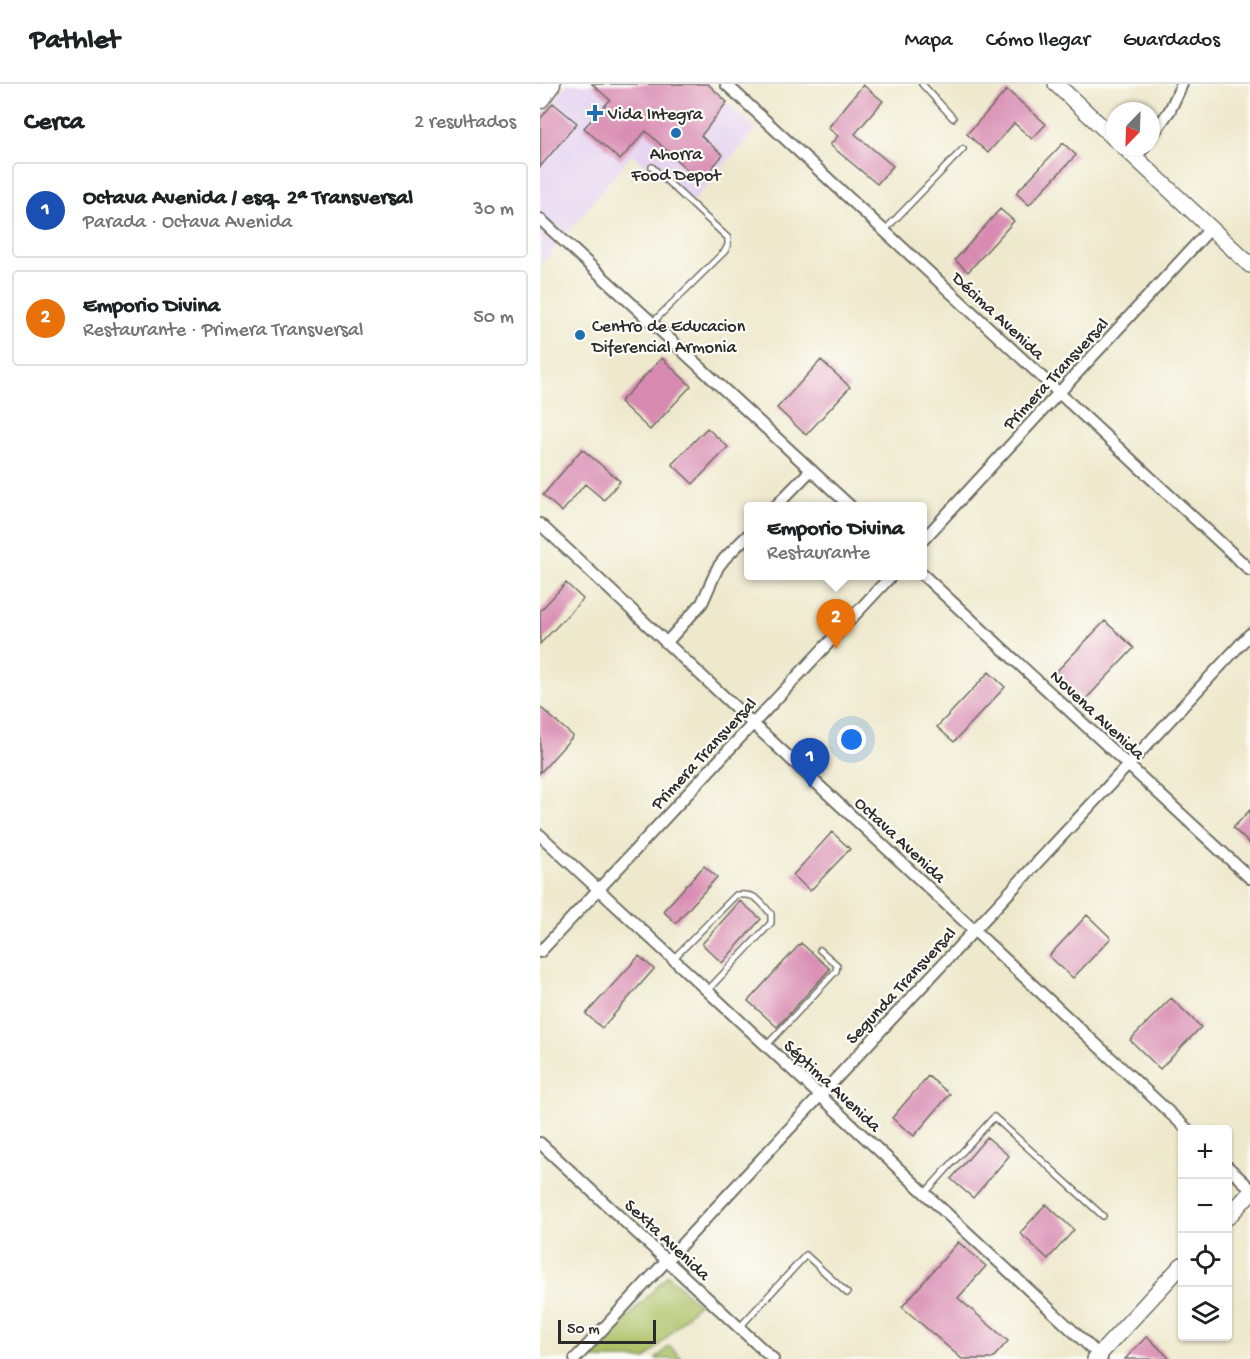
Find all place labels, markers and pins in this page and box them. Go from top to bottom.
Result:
marker: Vida Integra [586,104,604,122]
place label: Vida Integra [607,105,704,126]
marker: Ahorra Food Depot [669,126,683,140]
place label: Ahorra Food Depot [630,145,722,187]
place label: Centro de Educacion Diferencial Armonia [591,317,746,359]
marker: Centro de Educacion Diferencial Armonia [573,328,587,342]
pin: 2 [816,600,856,649]
pin: 1 [790,738,830,788]

